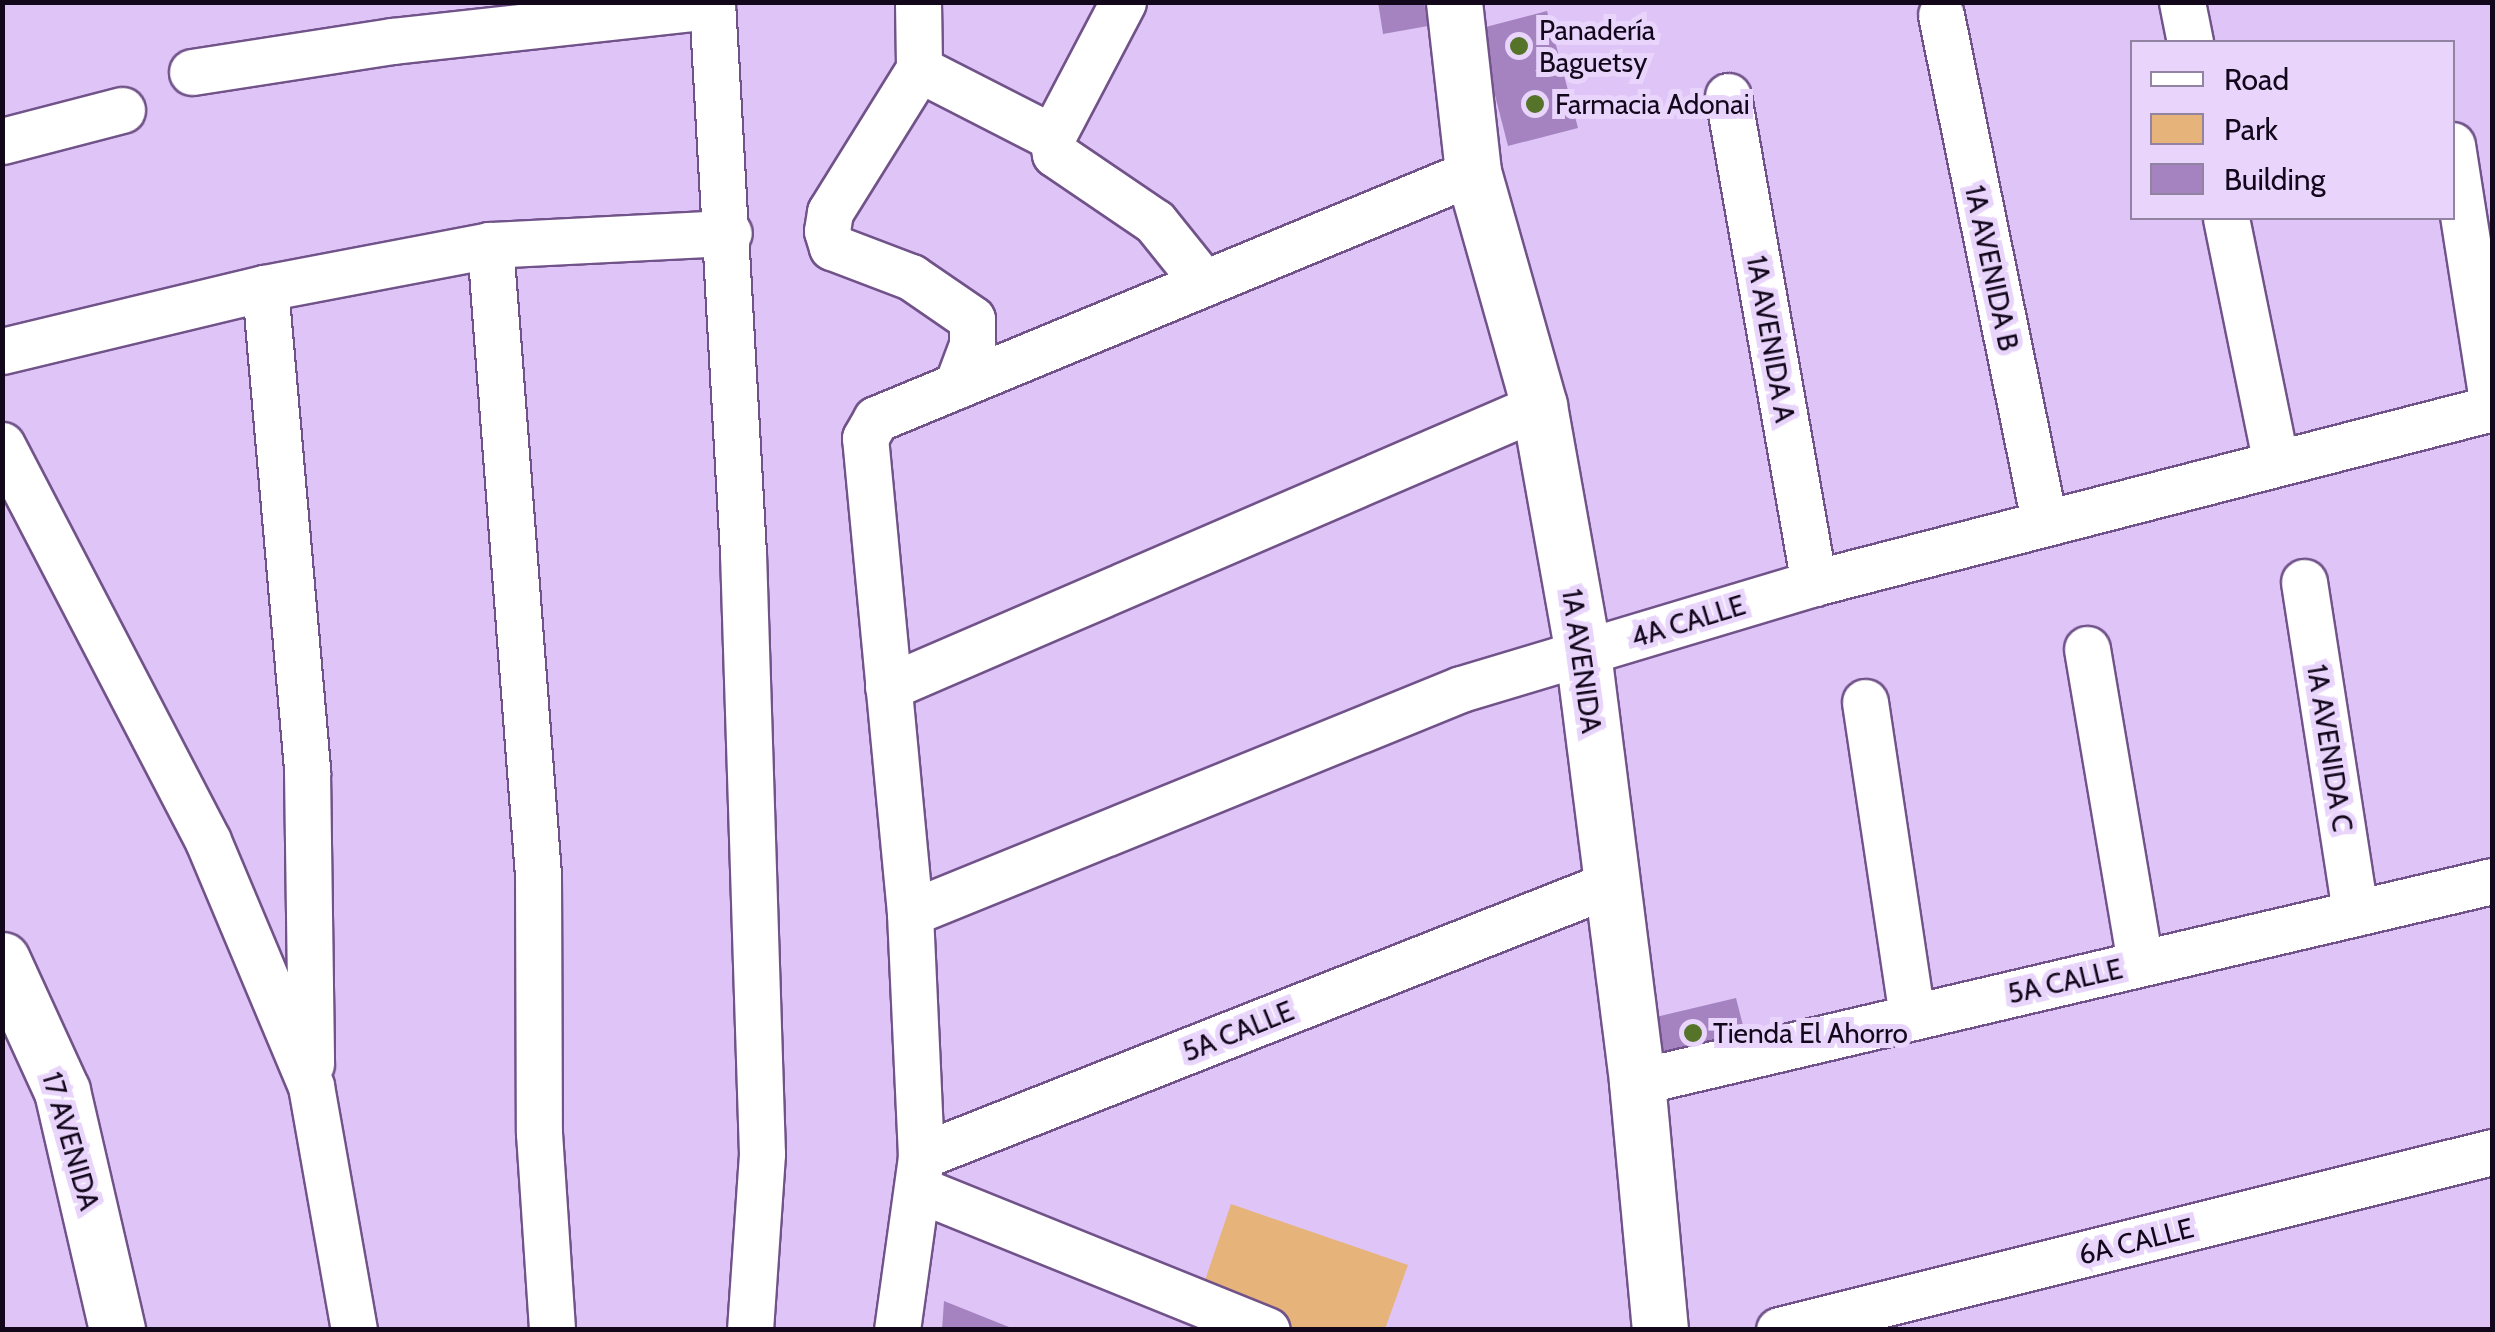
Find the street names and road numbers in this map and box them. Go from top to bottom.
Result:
street label: 1A AVENIDA B [1958,182,2026,354]
street label: 1A AVENIDA A [1740,253,1802,425]
street label: 1A AVENIDA [1555,587,1609,735]
street label: 4A CALLE [1627,588,1749,654]
street label: 1A AVENIDA C [2300,662,2360,834]
street label: 5A CALLE [2004,951,2126,1011]
street label: 5A CALLE [1178,994,1298,1068]
street label: 17 AVENIDA [35,1068,107,1214]
street label: 6A CALLE [2075,1210,2197,1272]

